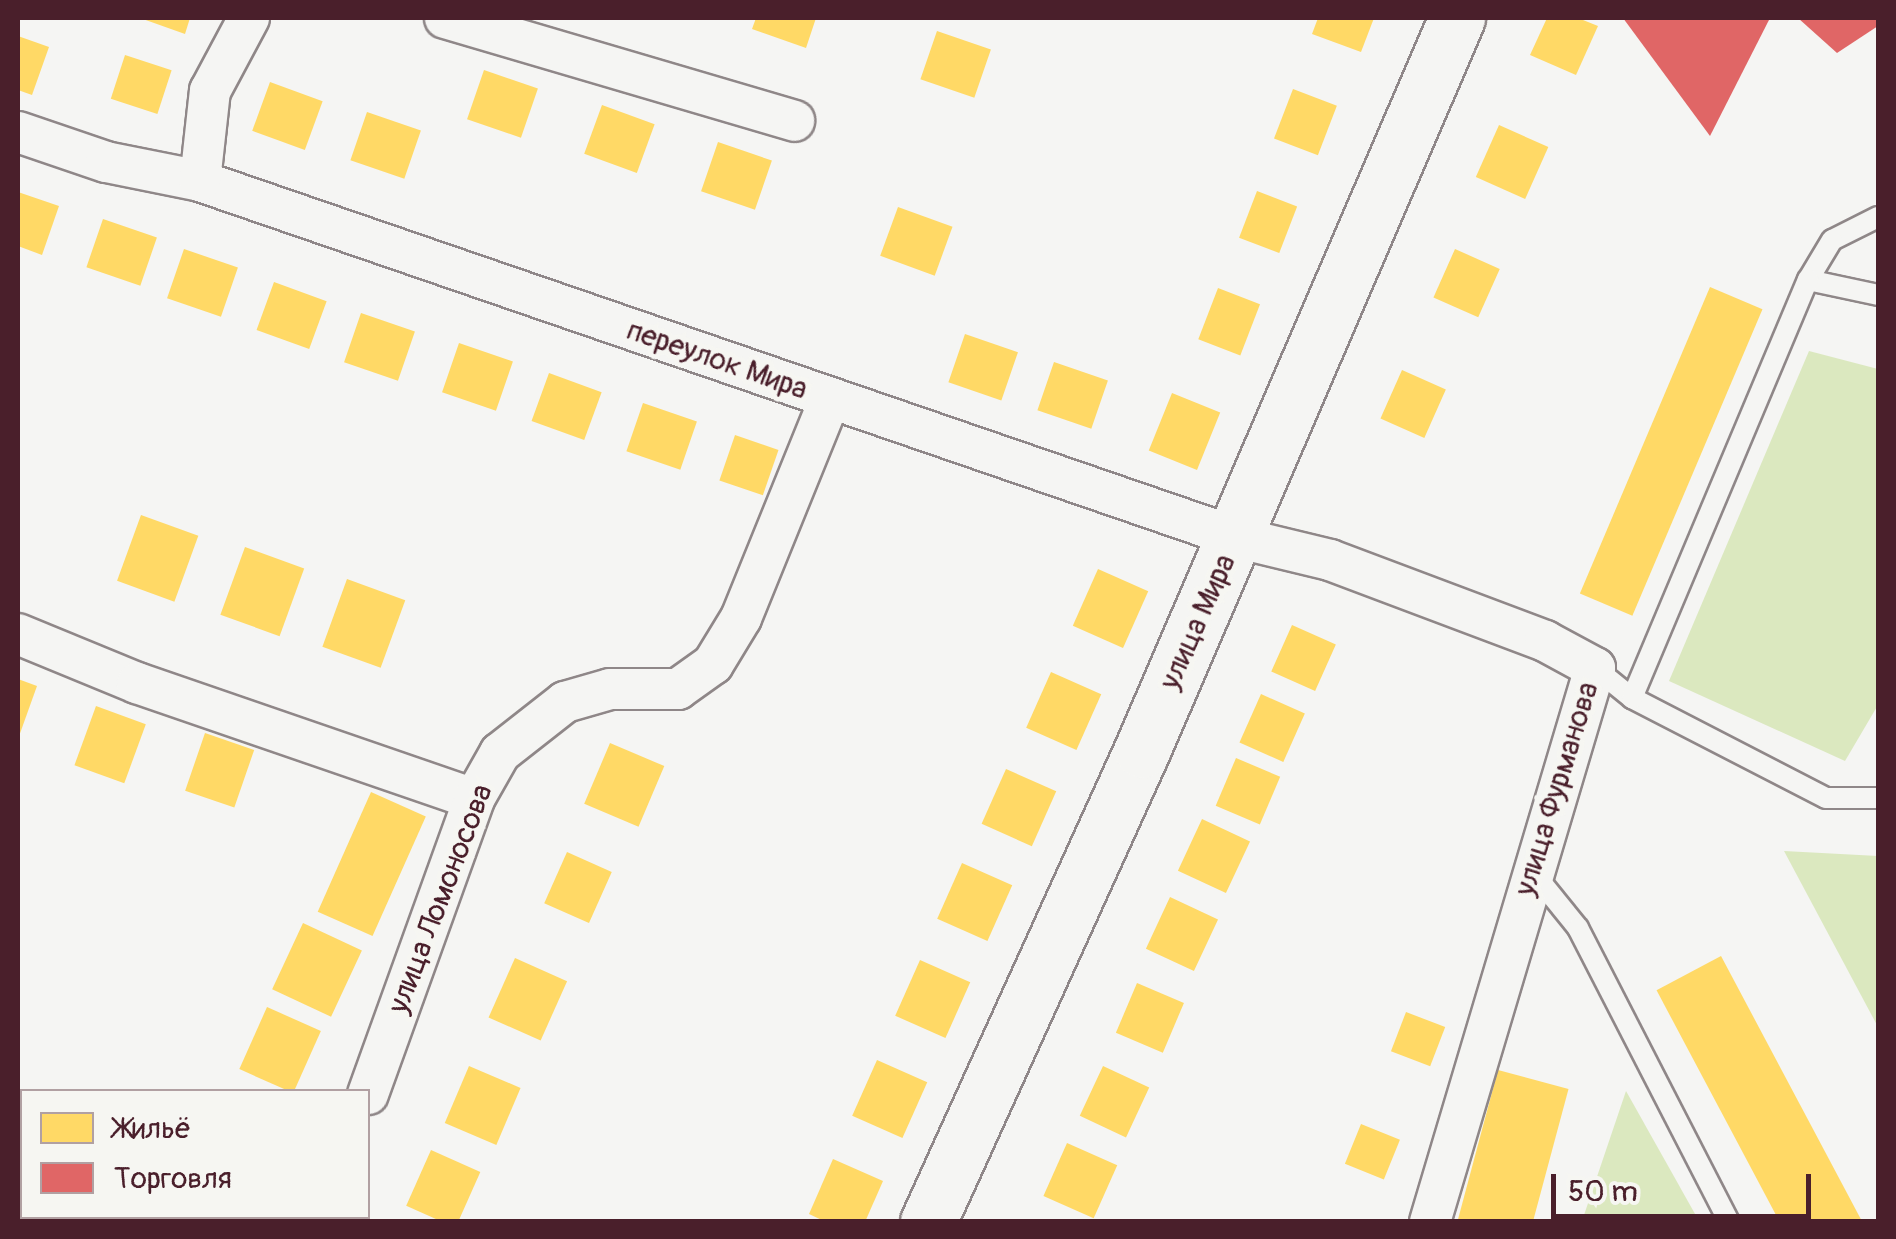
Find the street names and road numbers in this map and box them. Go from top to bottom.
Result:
street label: переулок Мира [622,312,812,408]
street label: улица Мира [1152,549,1244,695]
street label: улица Фурманова [1507,678,1607,900]
street label: улица Ломоносова [381,779,501,1019]

